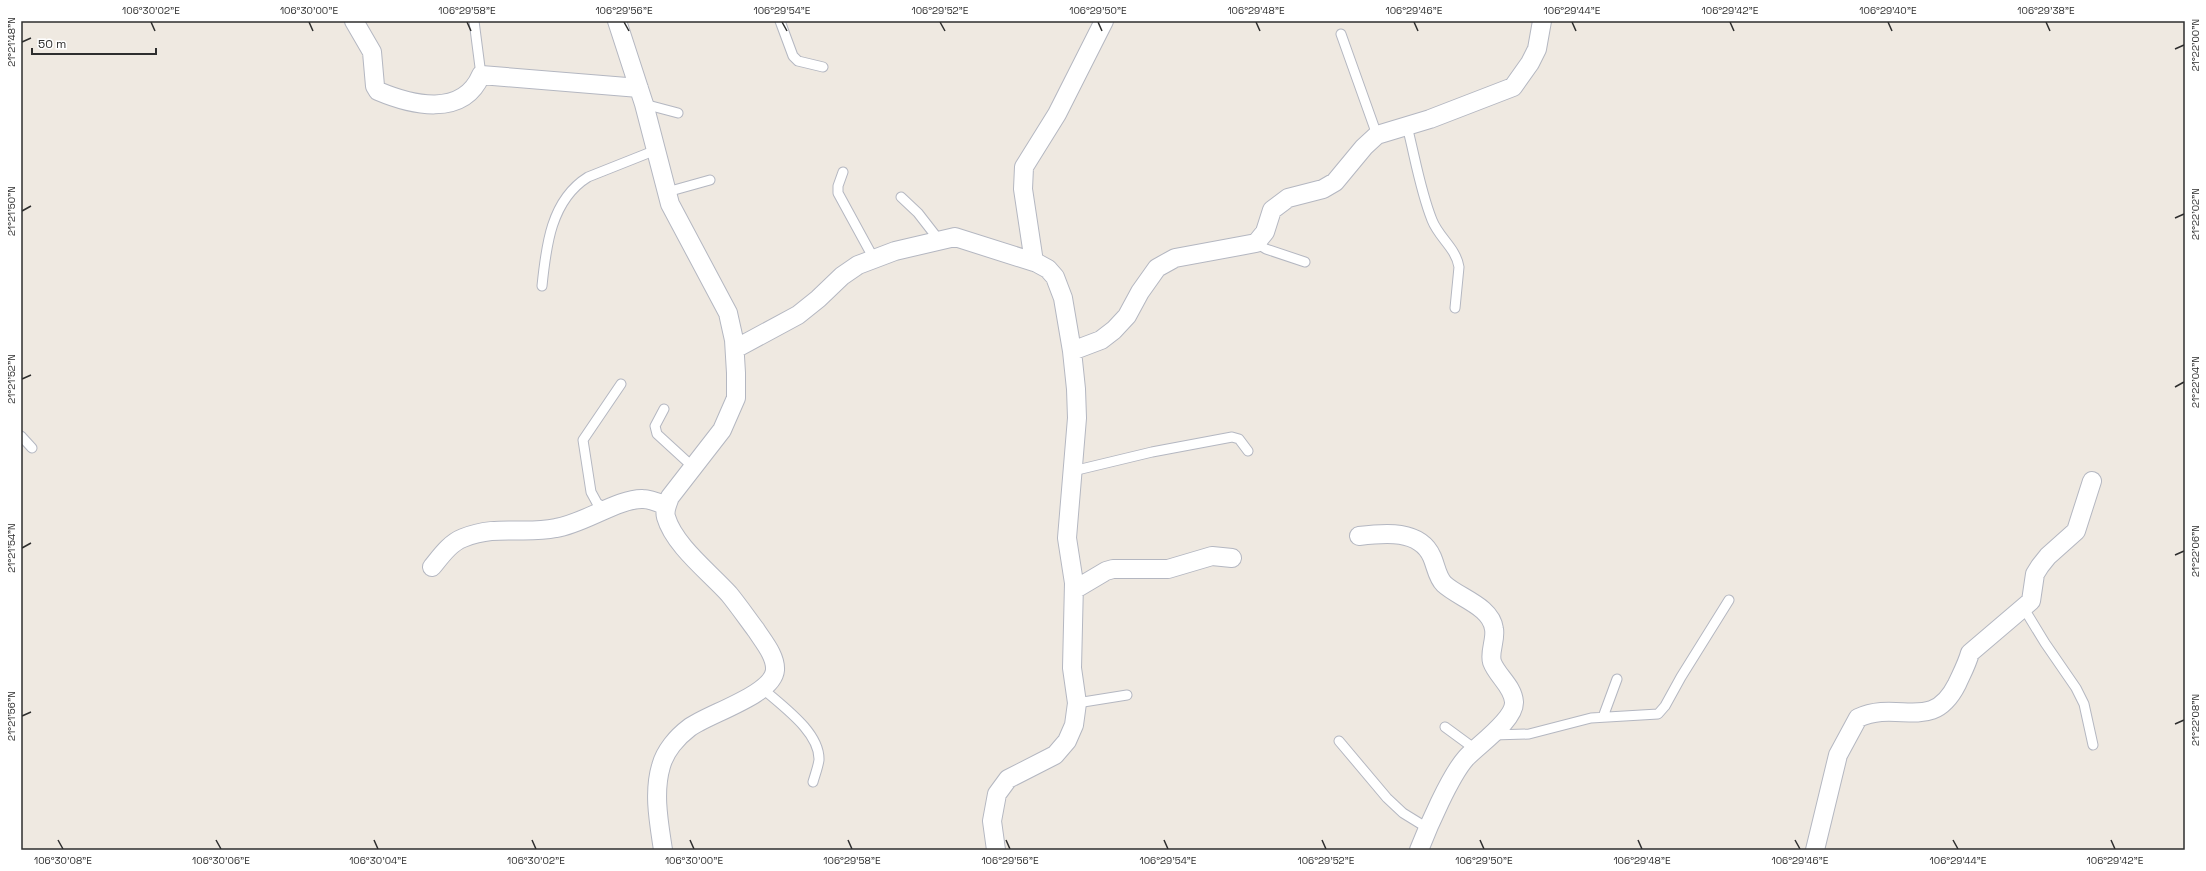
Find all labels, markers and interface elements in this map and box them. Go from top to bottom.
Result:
text: 106°30'02"E [122,4,180,17]
text: 106°30'00"E [280,4,338,17]
text: 106°29'58"E [438,4,496,17]
text: 106°29'56"E [595,4,653,17]
text: 106°29'54"E [754,4,811,17]
text: 106°29'52"E [912,4,969,17]
text: 106°29'50"E [1069,4,1127,17]
text: 106°29'48"E [1227,4,1285,17]
text: 106°29'46"E [1386,4,1443,17]
text: 106°29'44"E [1544,4,1601,17]
text: 106°29'42"E [1702,4,1759,17]
text: 106°29'40"E [1859,4,1917,17]
text: 106°29'38"E [2017,4,2075,17]
text: 21°21'48"N [5,17,18,67]
text: 21°22'00"N [2189,19,2202,71]
scale bar [32,30,156,56]
text: 50 m [38,36,66,52]
text: 21°21'50"N [5,186,18,236]
text: 21°22'02"N [2189,188,2202,240]
text: 21°21'52"N [5,354,18,404]
text: 21°22'04"N [2189,356,2202,408]
text: 21°21'54"N [5,523,18,573]
text: 21°22'06"N [2189,525,2202,577]
text: 21°21'56"N [5,691,18,741]
text: 21°22'08"N [2189,694,2202,746]
text: 106°30'08"E [34,854,92,867]
text: 106°30'06"E [192,854,250,867]
text: 106°30'04"E [349,854,407,867]
text: 106°30'02"E [507,854,565,867]
text: 106°30'00"E [665,854,723,867]
text: 106°29'58"E [823,854,881,867]
text: 106°29'56"E [981,854,1039,867]
text: 106°29'54"E [1140,854,1197,867]
text: 106°29'52"E [1298,854,1355,867]
text: 106°29'50"E [1455,854,1513,867]
text: 106°29'48"E [1613,854,1671,867]
text: 106°29'46"E [1772,854,1829,867]
text: 106°29'44"E [1930,854,1987,867]
text: 106°29'42"E [2087,854,2144,867]

